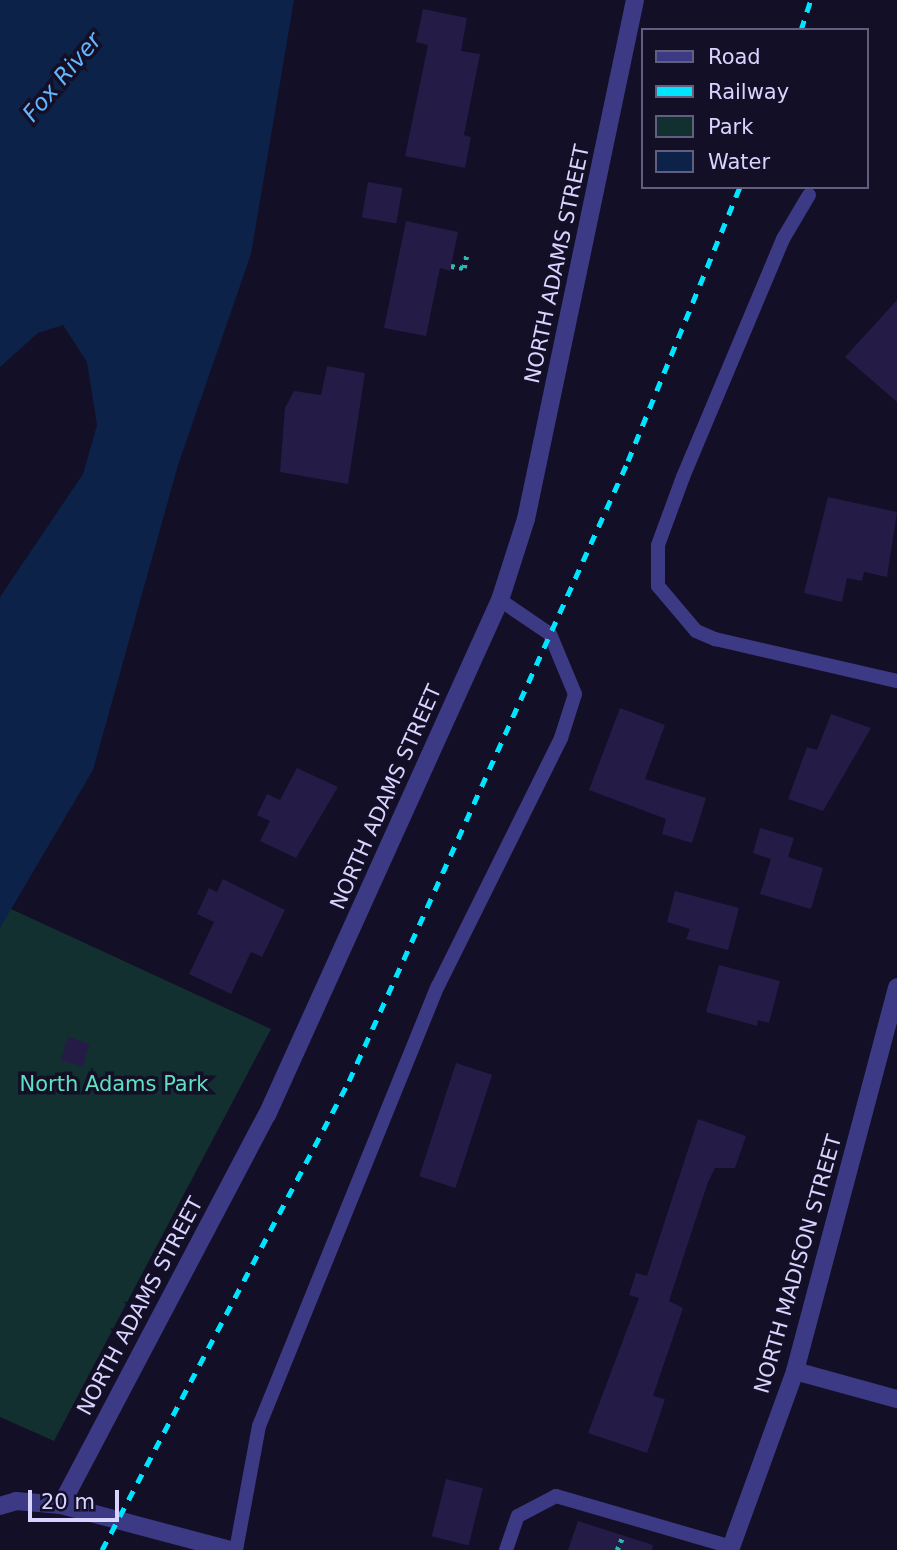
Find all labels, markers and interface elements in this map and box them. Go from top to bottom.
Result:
water label: Fox River [17,27,107,127]
legend [642,28,869,189]
text: Road [708,45,761,69]
text: Railway [708,80,789,104]
text: Park [708,115,753,139]
street label: NORTH ADAMS STREET [519,142,595,386]
text: Water [708,150,770,174]
street label: NORTH ADAMS STREET [325,681,447,913]
park label: North Adams Park [19,1071,209,1097]
street label: NORTH MADISON STREET [749,1132,847,1396]
street label: NORTH ADAMS STREET [72,1193,208,1419]
scale bar [32,1476,122,1520]
text: 20 m [41,1490,95,1514]

